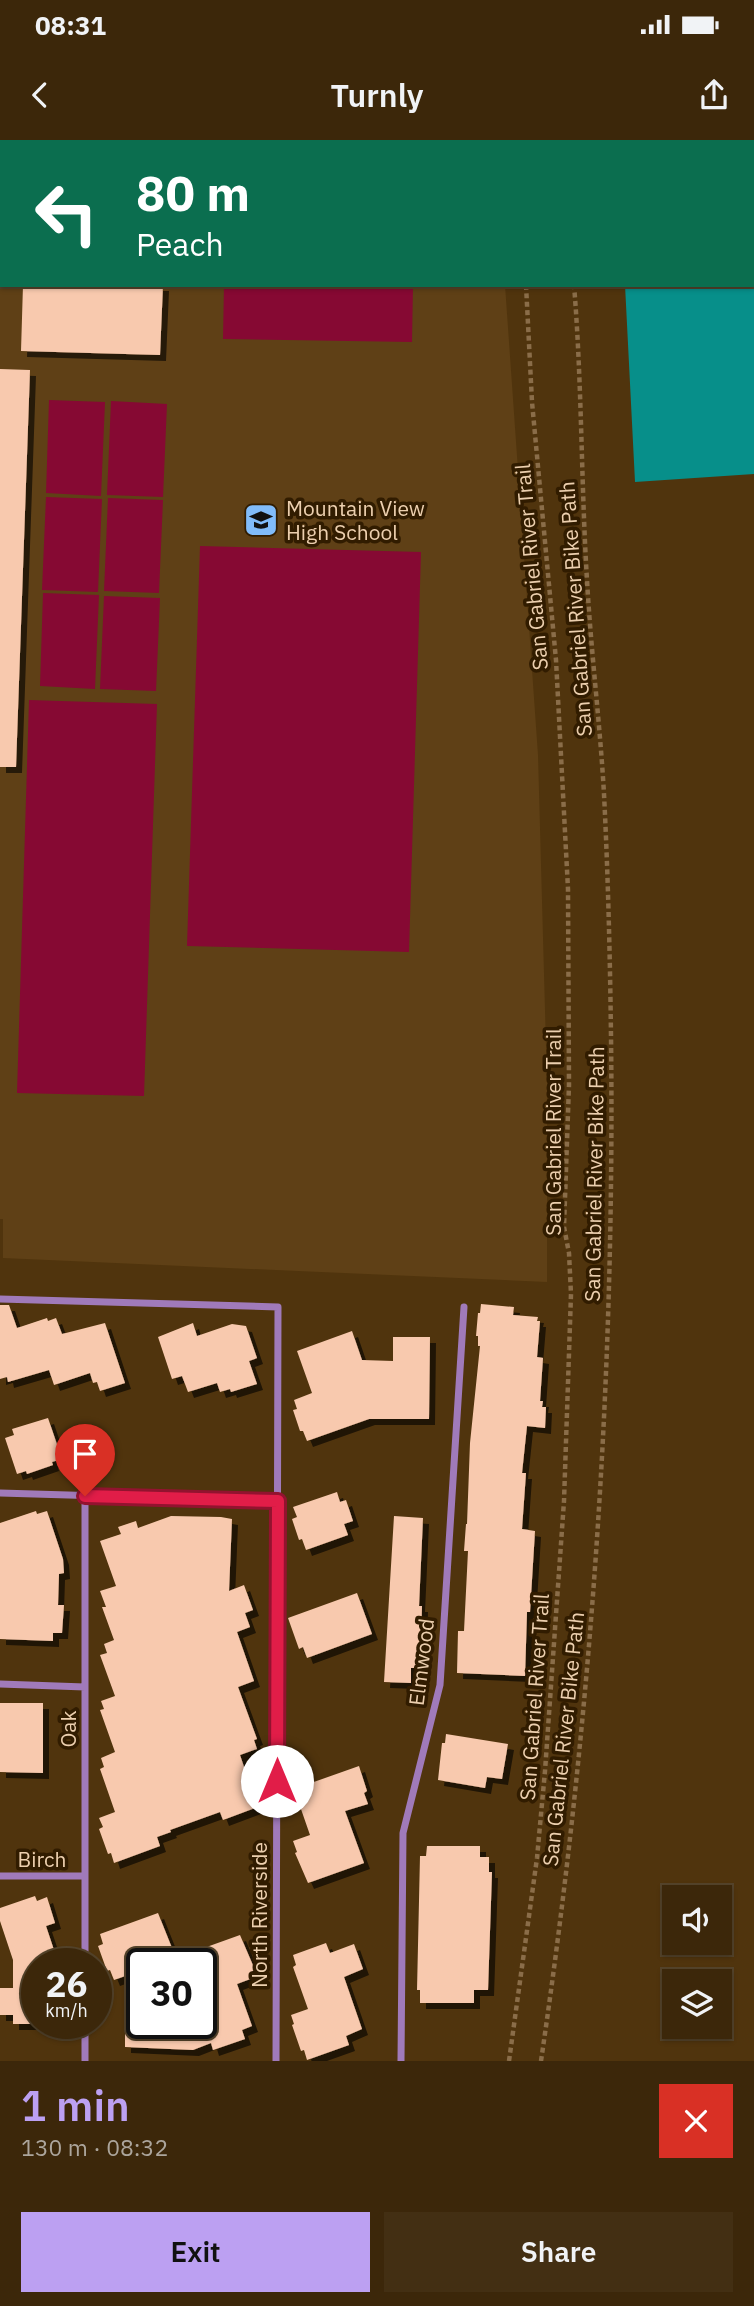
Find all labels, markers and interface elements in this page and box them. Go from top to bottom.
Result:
text: 08:31 [35,8,106,42]
text: Turnly [330,74,424,116]
icon: back [21,76,59,114]
icon: share [695,76,733,114]
text: 80 m [136,161,250,224]
icon: left [21,168,112,259]
text: Peach [136,223,224,265]
street label: San Gabriel River Trail [508,462,554,672]
street label: San Gabriel River Bike Path [552,480,598,738]
place label: Mountain View High School [286,494,425,546]
school or university icon: Mountain View High School [242,501,280,539]
street label: San Gabriel River Trail [539,1028,567,1236]
street label: San Gabriel River Bike Path [578,1046,610,1302]
pin [55,1424,115,1496]
icon: arrive [66,1435,104,1473]
street label: San Gabriel River Trail [513,1592,555,1801]
street label: San Gabriel River Bike Path [536,1610,590,1868]
street label: Elmwood [402,1617,440,1707]
street label: Oak [54,1710,82,1748]
position arrow [240,1744,314,1818]
street label: North Riverside [245,1842,273,1988]
street label: Birch [17,1845,67,1873]
map controls [662,1885,732,2039]
button: sound [662,1885,732,1955]
speed limit sign: 30 [126,1948,217,2039]
text: 26 [45,1961,88,2007]
button: layers [662,1969,732,2039]
text: km/h [45,1999,88,2022]
text: 1 min [21,2078,130,2133]
button: close [659,2084,733,2158]
text: 130 m · 08:32 [21,2132,168,2162]
button: Exit [21,2212,370,2292]
button: Share [384,2212,733,2292]

